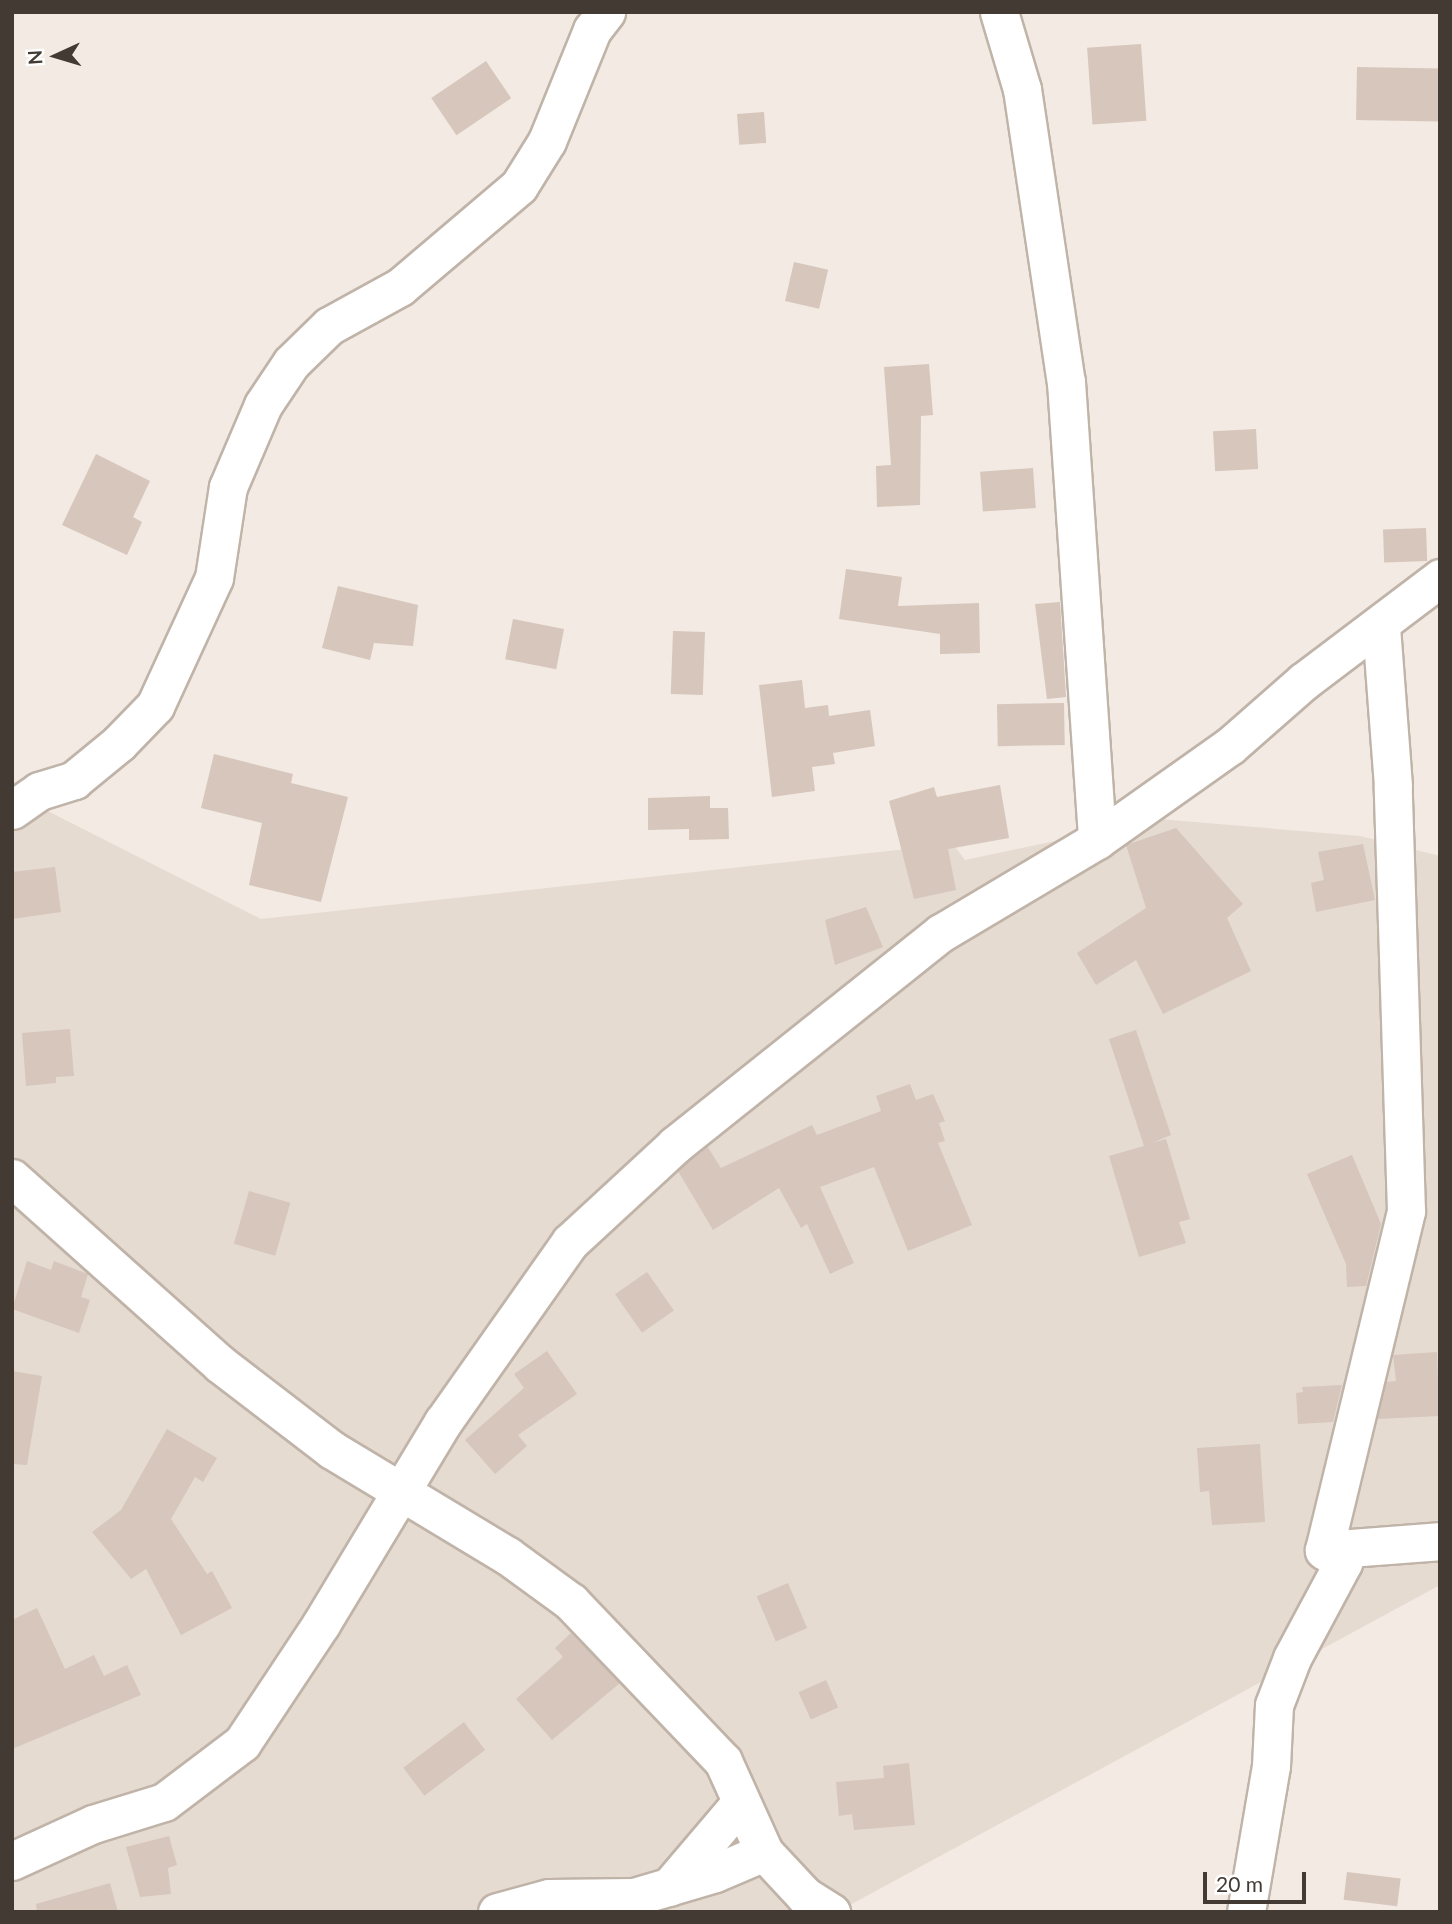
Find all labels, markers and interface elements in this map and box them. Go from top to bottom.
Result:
north arrow [21,21,91,91]
text: N [23,49,47,66]
scale bar [1207,1857,1310,1901]
text: 20 m [1216,1871,1263,1896]

